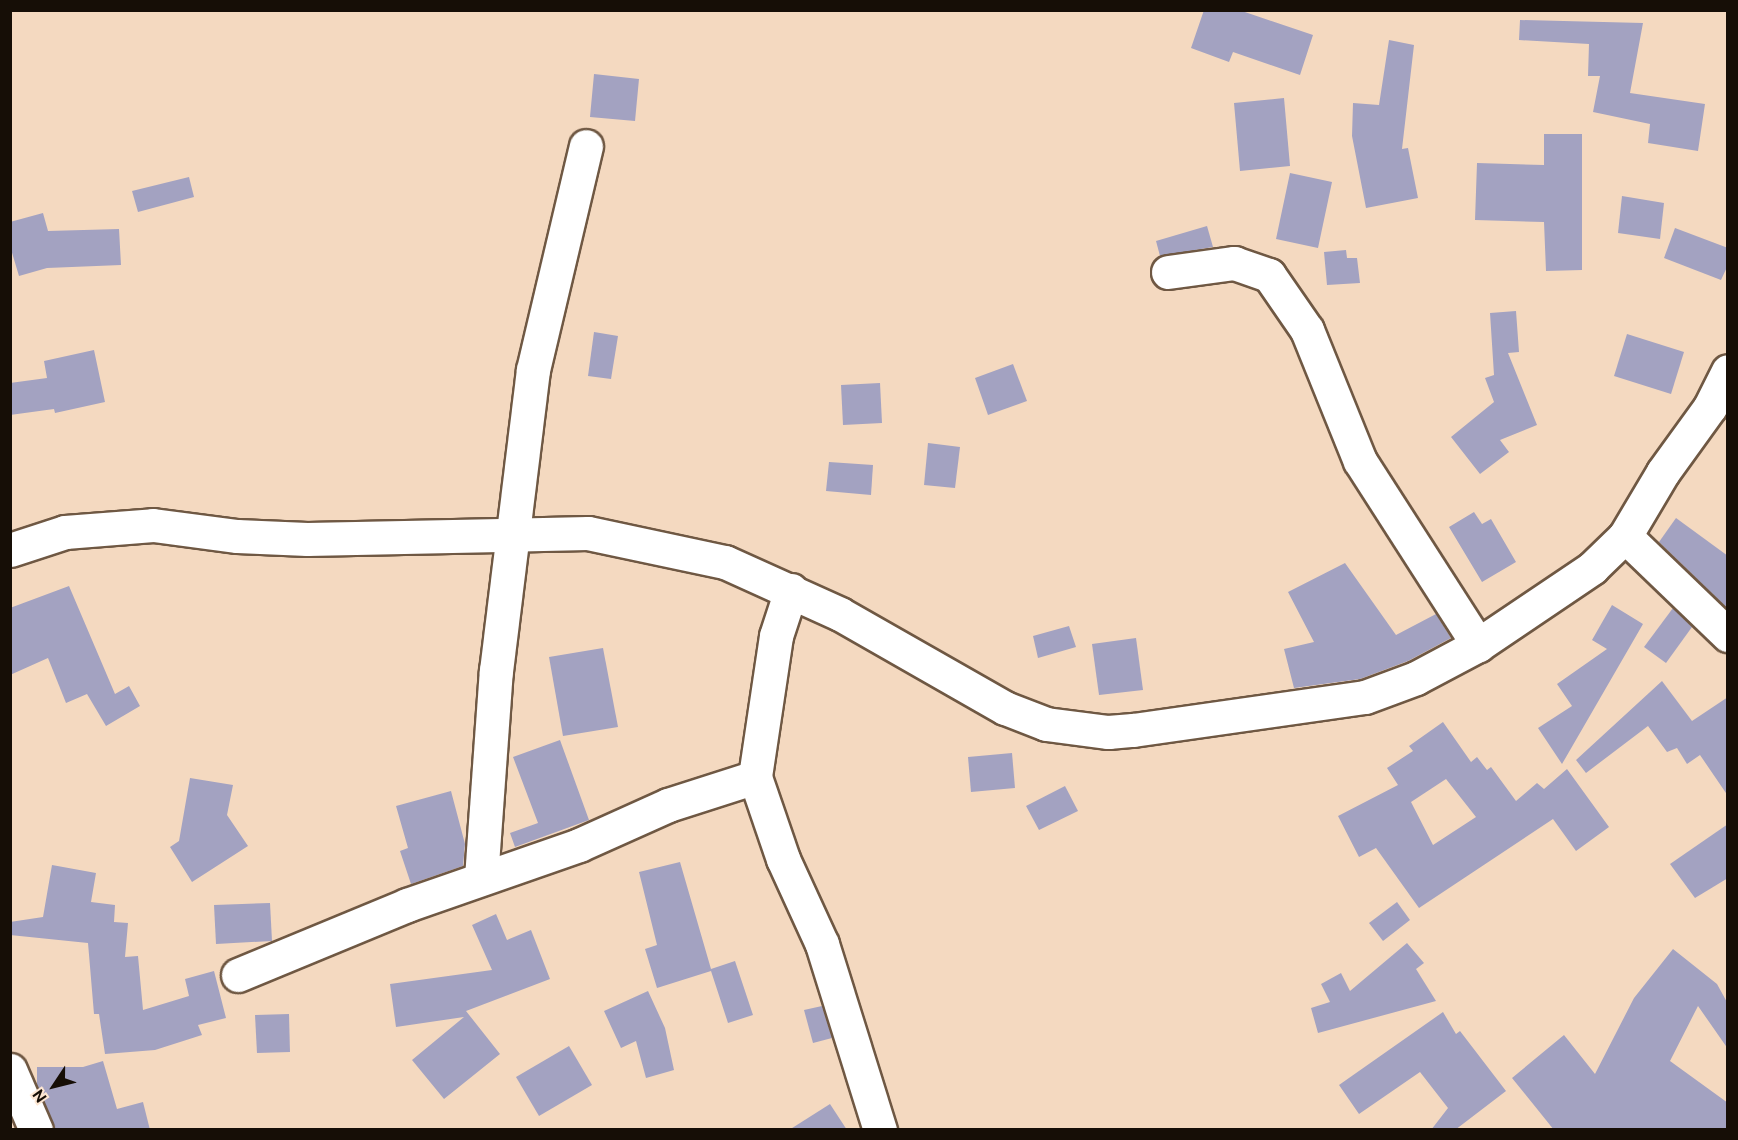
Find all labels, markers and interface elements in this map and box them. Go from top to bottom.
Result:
north arrow [24,1056,84,1116]
text: N [28,1086,50,1106]

